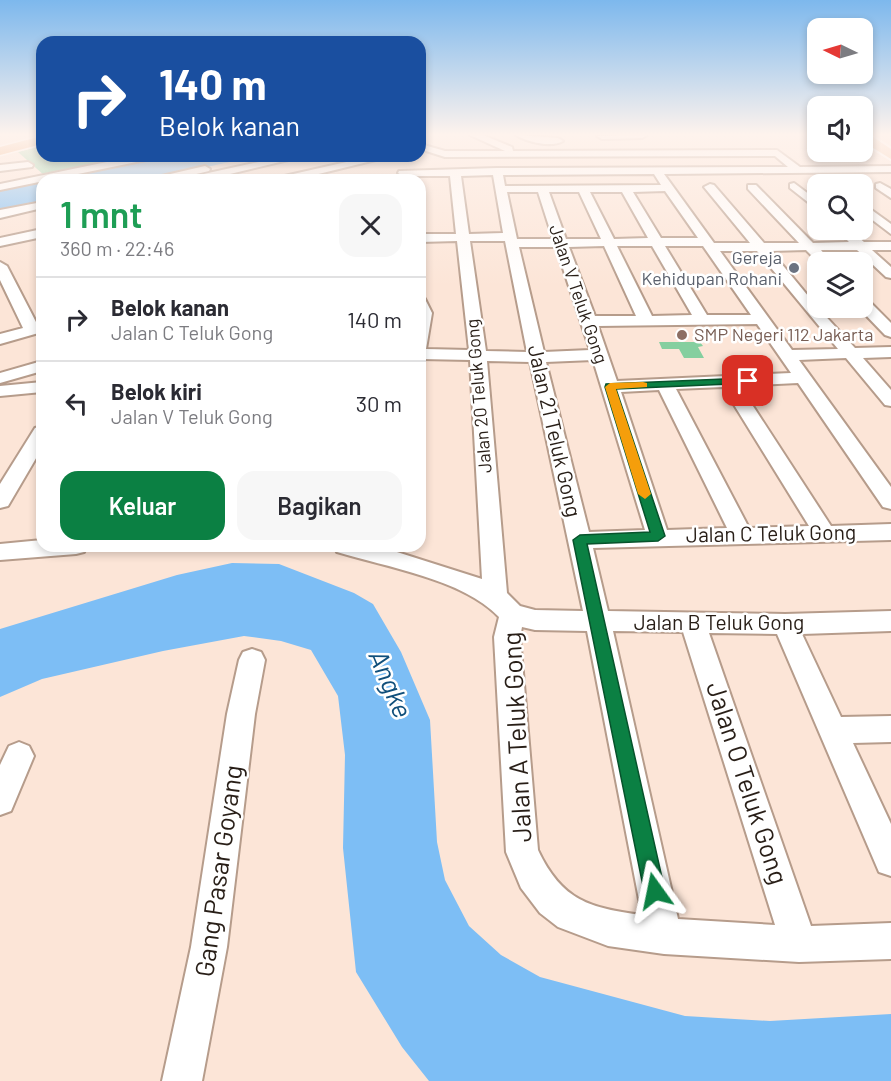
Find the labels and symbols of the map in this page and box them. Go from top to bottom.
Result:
north arrow [807,18,873,84]
street label: Jalan V Teluk Gong [545,221,613,366]
place label: Gereja Kehidupan Rohani [642,246,782,289]
marker: Gereja Kehidupan Rohani [787,261,801,275]
street label: Jalan 20 Teluk Gong [460,318,496,474]
place label: SMP Negeri 112 Jakarta [694,323,873,345]
marker: SMP Negeri 112 Jakarta [675,328,689,342]
street label: Jalan 21 Teluk Gong [524,342,587,519]
pin [722,355,773,406]
street label: Jalan C Teluk Gong [686,519,856,546]
street label: Jalan B Teluk Gong [634,609,804,634]
street label: Jalan A Teluk Gong [495,631,536,843]
water label: Angke [363,644,420,722]
street label: Jalan O Teluk Gong [701,677,796,888]
street label: Gang Pasar Goyang [187,763,248,979]
position arrow [623,859,687,923]

